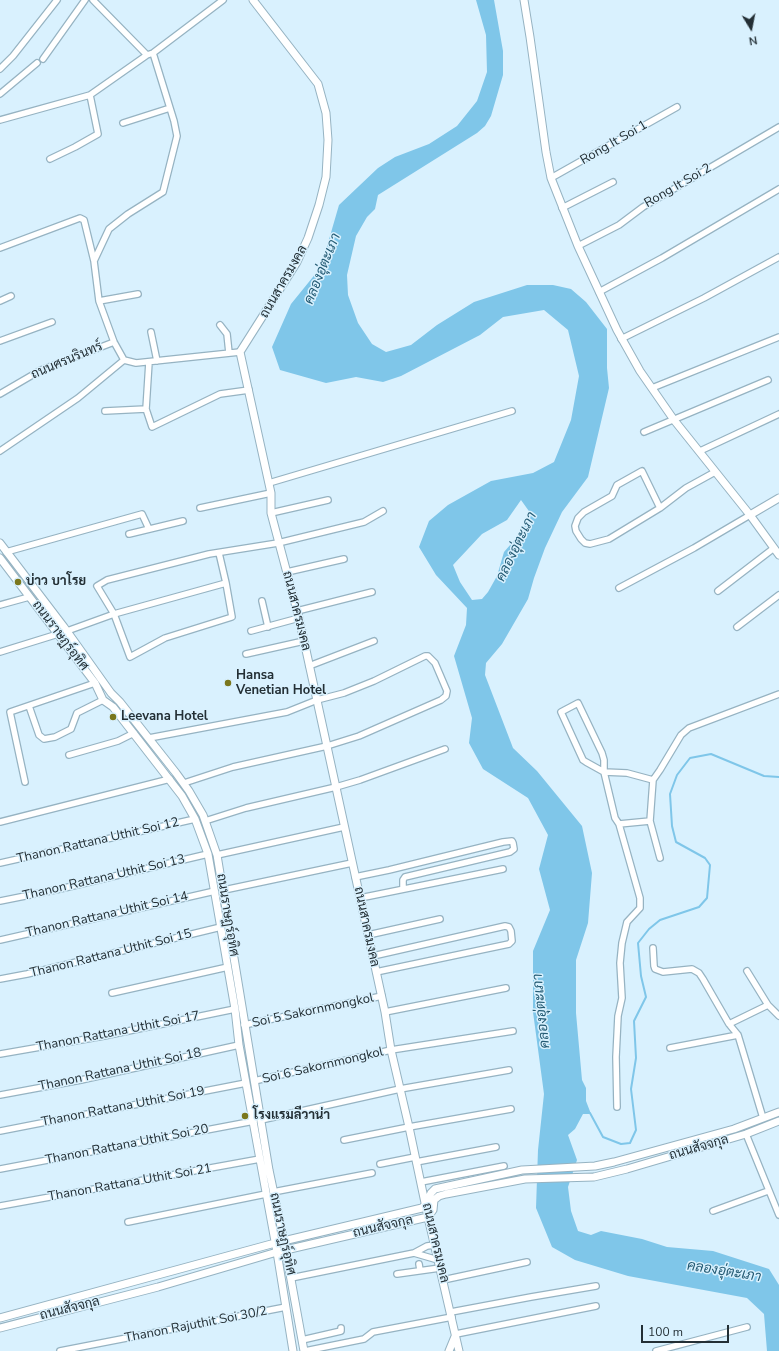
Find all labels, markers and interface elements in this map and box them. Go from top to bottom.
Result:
north arrow [731,8,771,48]
text: N [748,32,759,48]
street label: Rong It Soi 1 [578,118,650,168]
street label: Rong It Soi 2 [642,161,714,211]
water label: คลองอุ่ตะเภา [301,231,345,307]
street label: ถนนสาครมงคล [257,243,311,321]
street label: ถนนศรนรินทร์ [29,339,105,383]
water label: คลองอุ่ตะเภา [493,510,541,584]
street label: ถนนสาครมงคล [279,570,313,652]
place label: บ่าว บาโรย [26,574,86,590]
marker: บ่าว บาโรย [13,577,23,587]
street label: ถนนราษฏร์อุทิศ [29,598,91,674]
place label: Hansa Venetian Hotel [236,668,326,699]
marker: Hansa Venetian Hotel [223,678,233,688]
place label: Leevana Hotel [121,709,208,725]
marker: Leevana Hotel [108,712,118,722]
street label: Thanon Rattana Uthit Soi 12 [15,815,181,867]
street label: Thanon Rattana Uthit Soi 13 [21,852,187,904]
street label: ถนนราษฏร์อุทิศ [213,872,241,958]
street label: ถนนสาครมงคล [350,886,382,968]
street label: Thanon Rattana Uthit Soi 14 [24,889,190,941]
street label: Thanon Rattana Uthit Soi 15 [29,926,193,982]
water label: คลองอุ่ตะเภา [530,973,554,1049]
street label: Soi 5 Sakornmongkol [251,990,375,1032]
street label: Thanon Rattana Uthit Soi 17 [35,1009,201,1055]
street label: Soi 6 Sakornmongkol [261,1044,385,1088]
street label: Thanon Rattana Uthit Soi 18 [37,1045,203,1095]
street label: Thanon Rattana Uthit Soi 19 [40,1084,206,1130]
place label: โรงแรมลีวาน่า [253,1108,330,1124]
marker: โรงแรมลีวาน่า [240,1111,250,1121]
street label: Thanon Rattana Uthit Soi 20 [44,1122,210,1168]
street label: ถนนสัจจกุล [667,1132,731,1164]
street label: Thanon Rattana Uthit Soi 21 [47,1161,213,1205]
street label: ถนนราษฏร์อุทิศ [266,1191,298,1277]
street label: ถนนสาครมงคล [418,1202,452,1284]
street label: ถนนสัจจกุล [351,1213,415,1241]
water label: คลองอุ่ตะเภา [686,1258,762,1286]
street label: ถนนสัจจกุล [38,1294,102,1324]
street label: Thanon Rajuthit Soi 30/2 [123,1304,269,1346]
scale bar [643,1317,731,1343]
text: 100 m [648,1324,683,1340]

